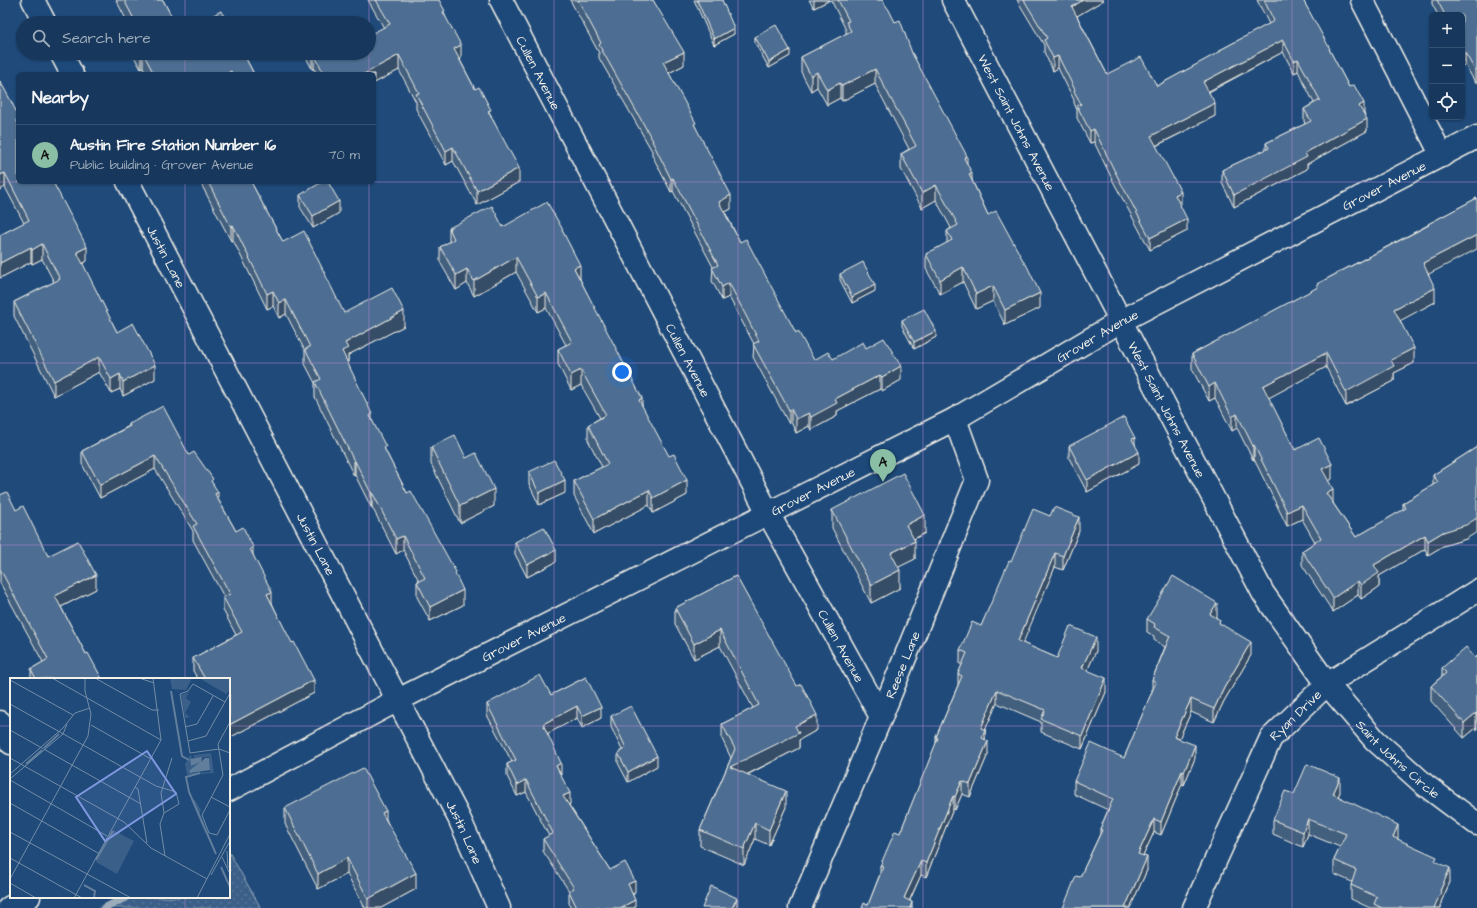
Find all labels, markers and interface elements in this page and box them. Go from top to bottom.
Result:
map controls [1429,12,1465,120]
button: + [1429,12,1465,48]
search box [16,16,376,60]
icon: search [30,27,52,49]
text: Search here [62,28,151,49]
street label: Cullen Avenue [511,33,565,113]
button: − [1429,48,1465,84]
street label: West Saint Johns Avenue [973,52,1059,194]
button: locate [1429,84,1465,120]
text: Nearby [32,86,89,110]
text: Austin Fire Station Number 16 [70,135,276,156]
text: A [41,146,49,164]
text: 70 m [328,146,360,164]
text: Public building · Grover Avenue [70,156,254,174]
street label: Grover Avenue [1339,157,1429,215]
street label: Justin Lane [142,223,190,291]
street label: Grover Avenue [1053,306,1141,367]
street label: Cullen Avenue [661,321,714,401]
street label: West Saint Johns Avenue [1123,339,1209,481]
your location [612,362,632,382]
pin: A [870,449,896,482]
street label: Grover Avenue [768,463,858,520]
street label: Justin Lane [292,510,339,579]
street label: Cullen Avenue [813,606,868,686]
street label: Grover Avenue [479,609,569,666]
street label: Reese Lane [881,629,925,701]
inset map [10,678,230,898]
street label: Ryan Drive [1266,686,1326,745]
street label: Saint Johns Circle [1352,716,1443,803]
street label: Justin Lane [441,797,486,867]

